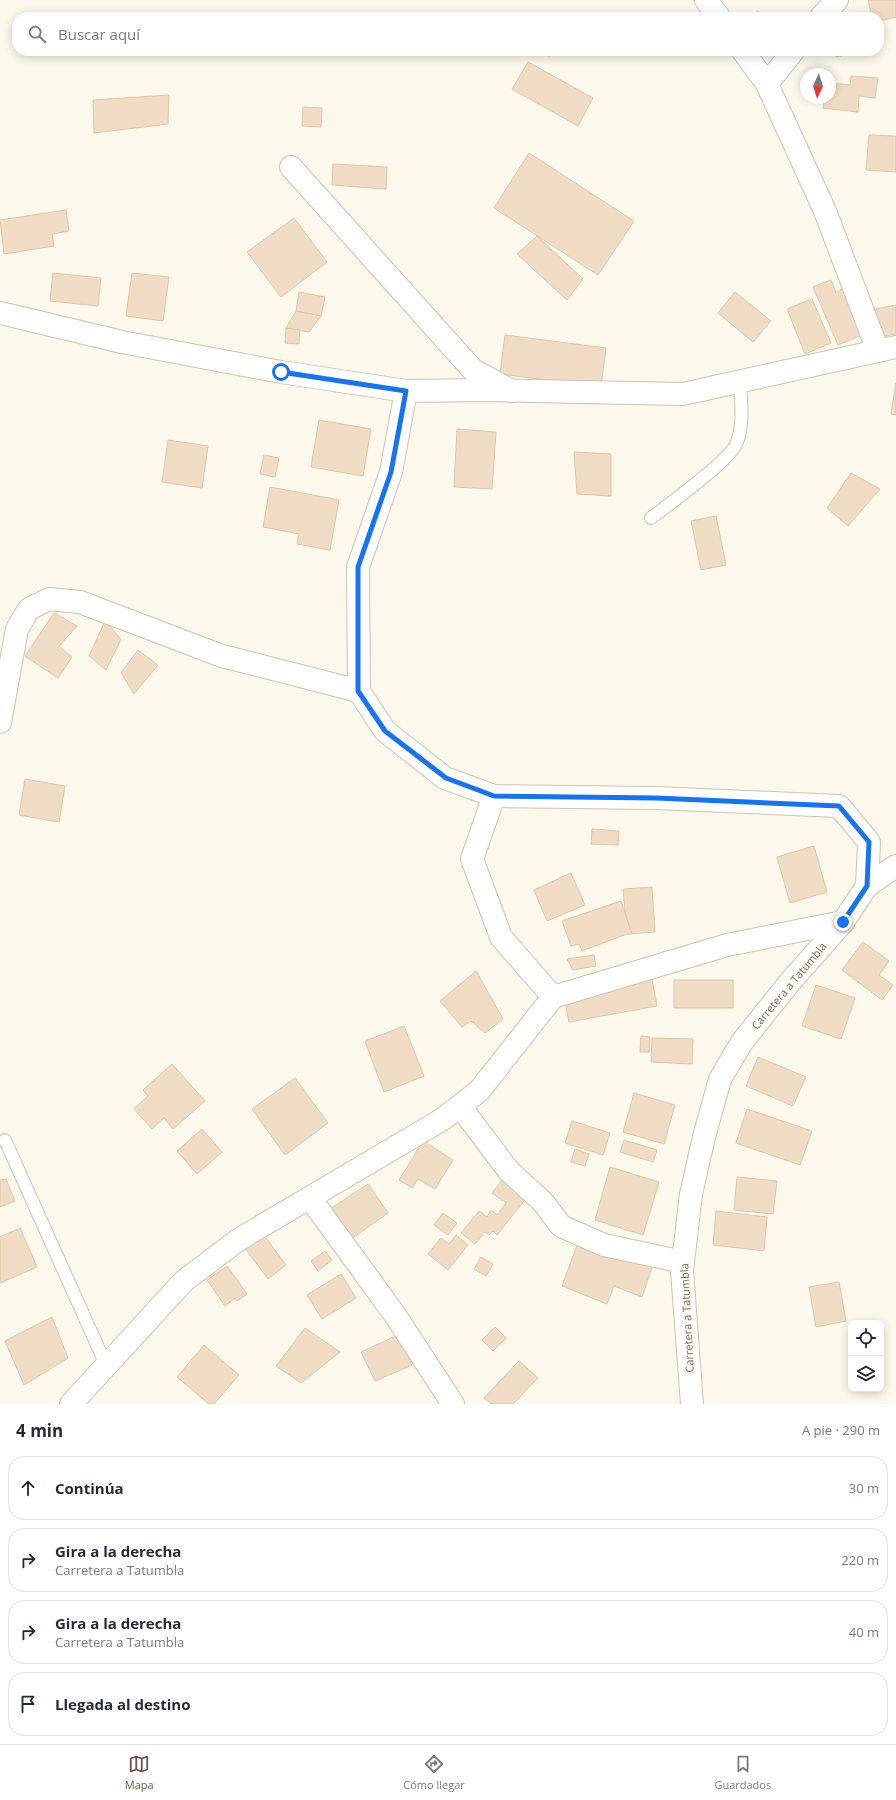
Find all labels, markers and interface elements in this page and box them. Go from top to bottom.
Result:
search box [12,12,884,56]
icon: search [26,23,48,45]
text: Buscar aquí [58,24,140,44]
north arrow [800,68,836,104]
route start [272,363,290,381]
route end [834,913,852,931]
street label: Carretera a Tatumbla [748,939,830,1032]
street label: Carretera a Tatumbla [676,1263,697,1373]
map controls [848,1320,884,1392]
button: locate [848,1320,884,1356]
button: layers [848,1356,884,1392]
text: 4 min [16,1419,63,1442]
text: A pie · 290 m [802,1421,880,1439]
icon: ahead [17,1477,39,1499]
text: Continúa [55,1478,124,1498]
text: 30 m [849,1479,879,1497]
text: Gira a la derecha [55,1541,181,1561]
icon: right [17,1549,39,1571]
text: 220 m [841,1551,879,1569]
text: Carretera a Tatumbla [55,1561,184,1579]
text: Gira a la derecha [55,1613,181,1633]
icon: right [17,1621,39,1643]
text: 40 m [849,1623,879,1641]
text: Carretera a Tatumbla [55,1633,184,1651]
icon: arrive [17,1693,39,1715]
text: Llegada al destino [55,1694,190,1714]
tab: Mapa [125,1753,154,1792]
tab: Cómo llegar [403,1753,465,1792]
tab: Guardados [714,1753,771,1792]

